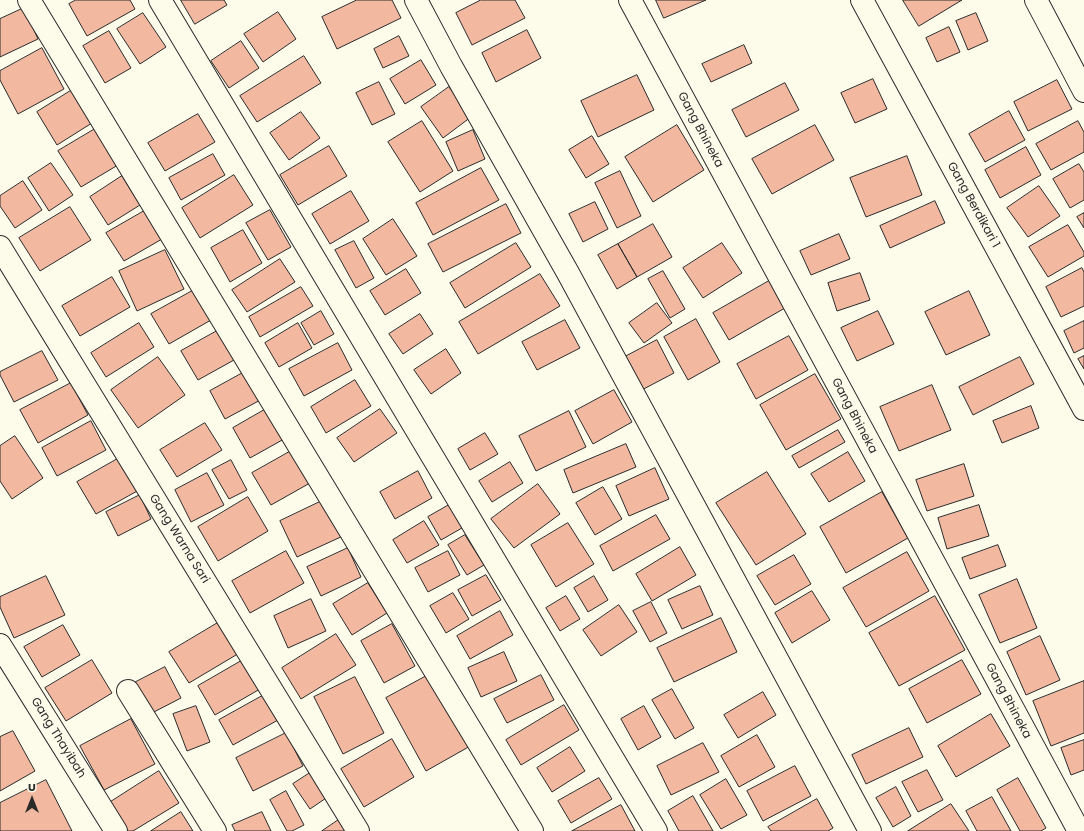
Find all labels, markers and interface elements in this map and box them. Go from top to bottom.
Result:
street label: Gang Bhineka [674,90,726,170]
street label: Gang Berdikari 1 [944,160,1002,250]
street label: Gang Bhineka [828,376,880,456]
street label: Gang Warna Sari [146,492,212,586]
street label: Gang Bhineka [982,661,1034,741]
street label: Gang Thayibah [27,695,89,781]
north arrow [12,779,52,819]
text: U [28,779,36,795]

